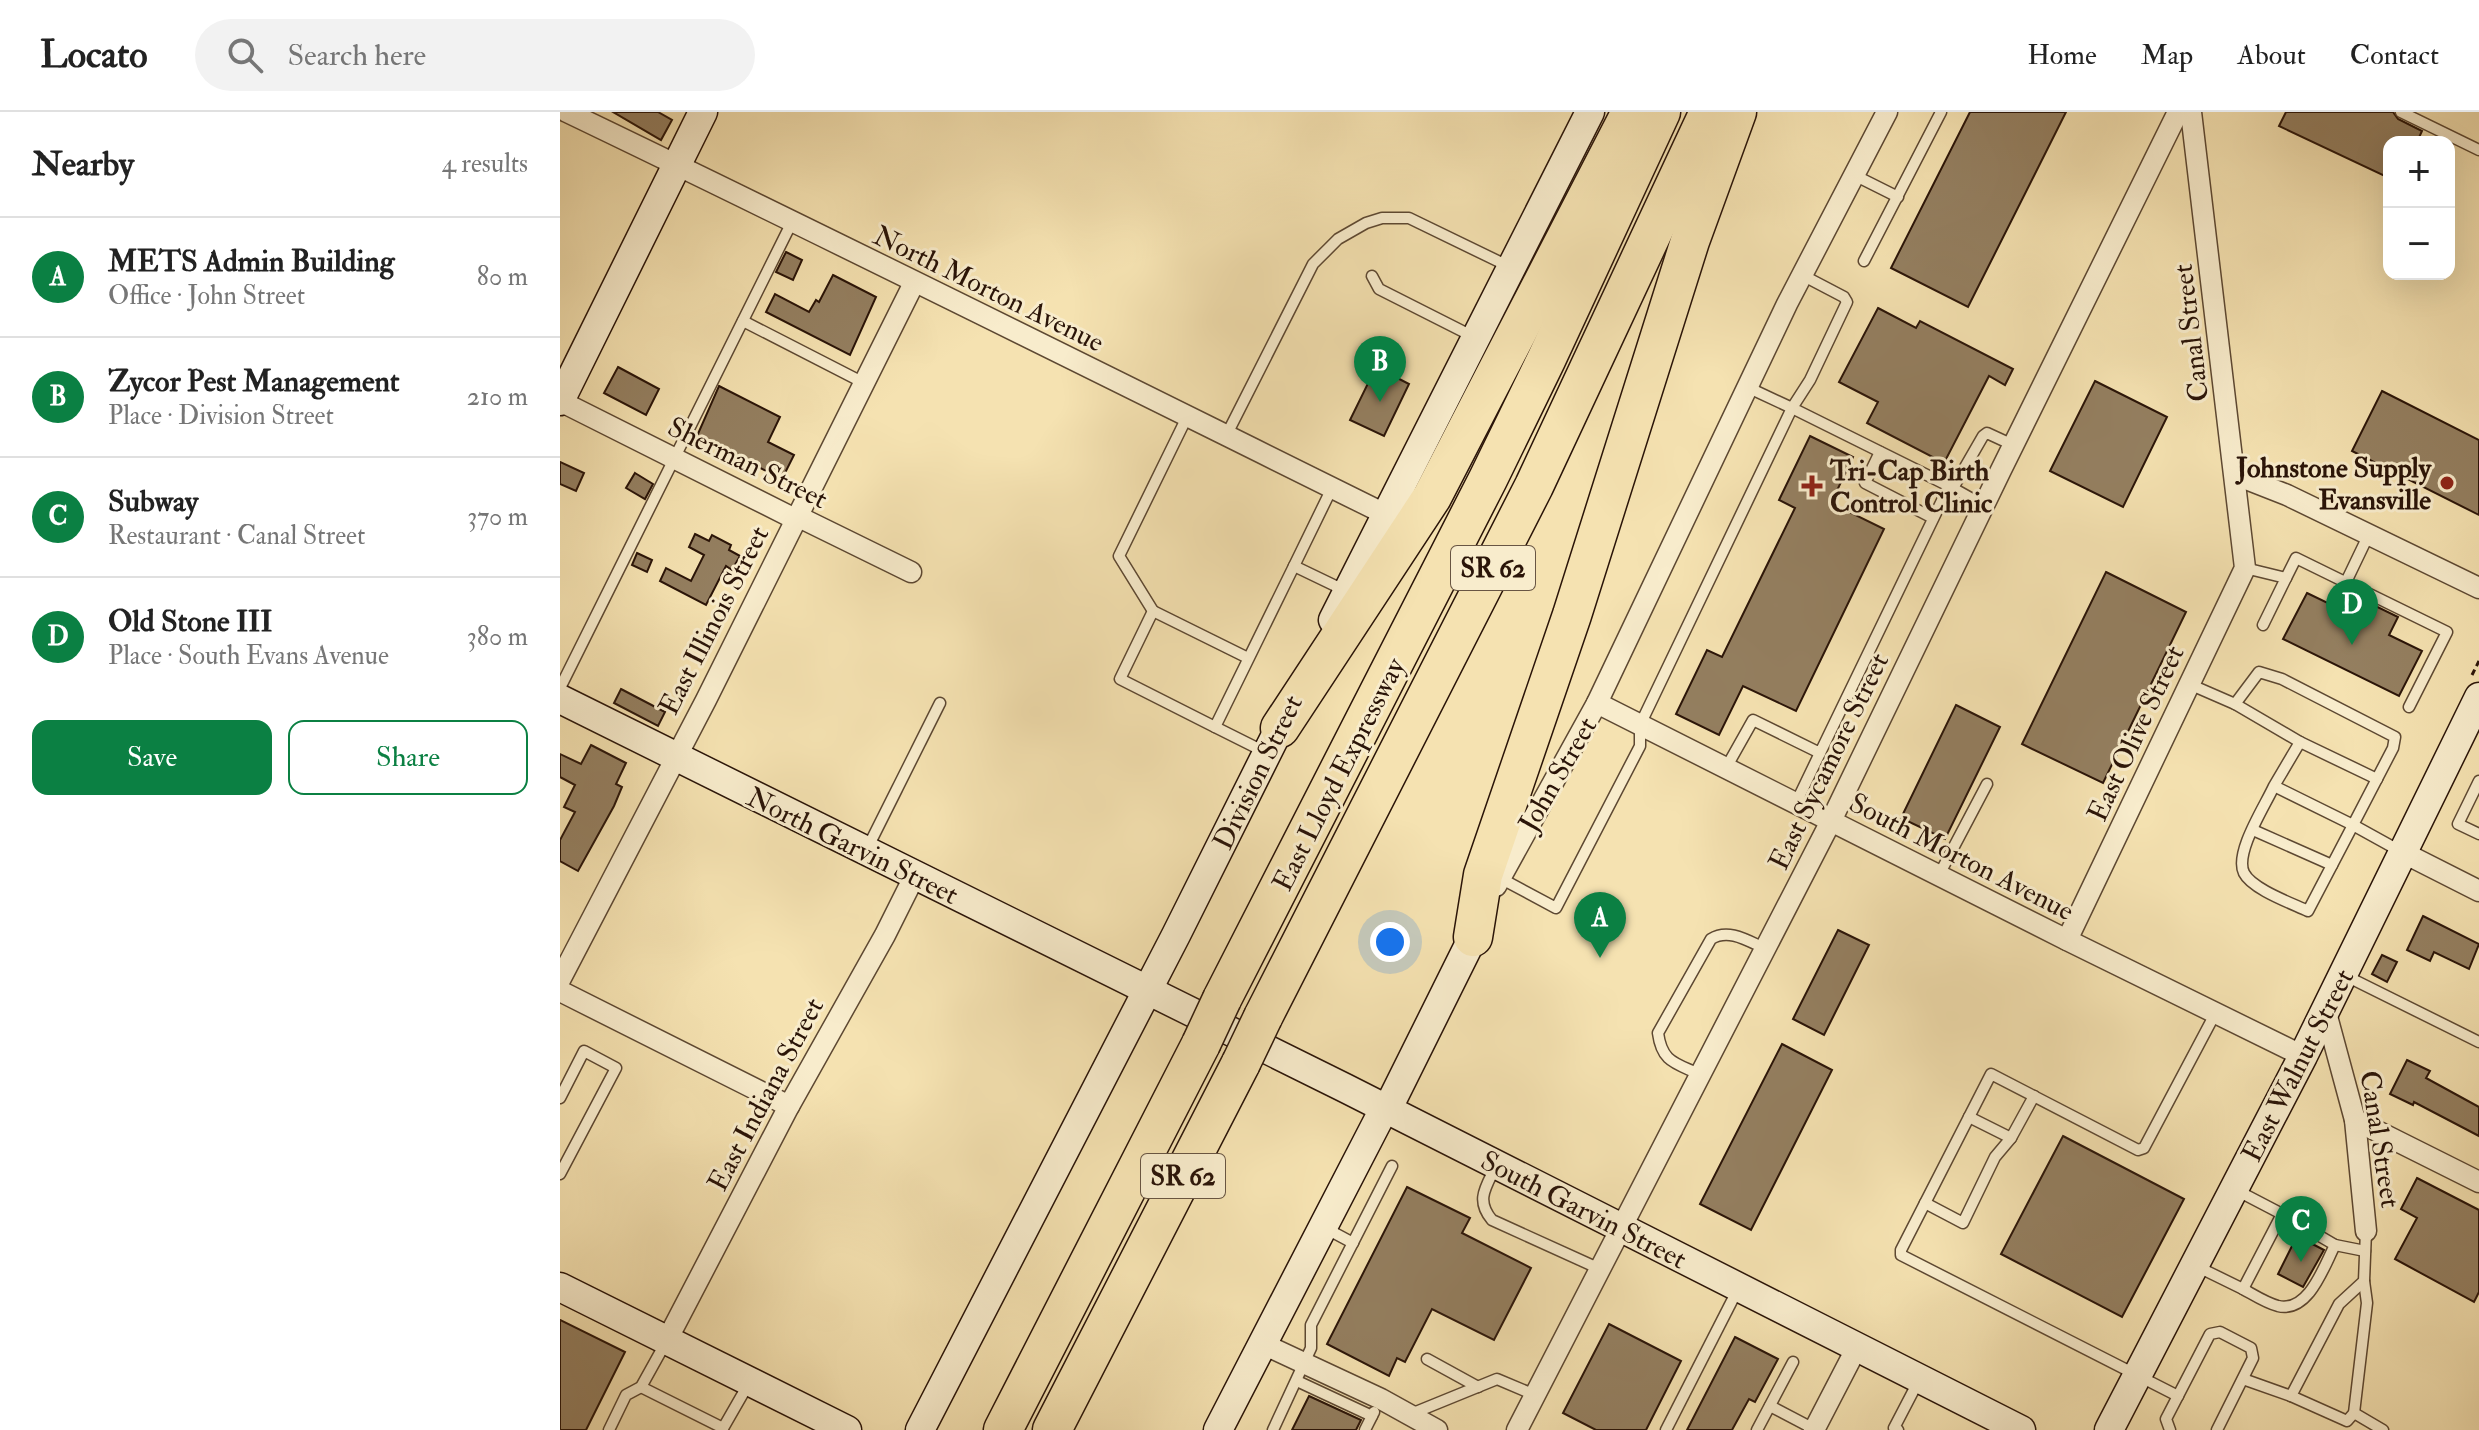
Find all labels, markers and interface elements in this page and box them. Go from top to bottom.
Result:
search box [195,19,755,91]
text: Locato [40,31,147,79]
icon: search [223,33,267,77]
text: Search here [287,37,426,74]
text: Home [2027,38,2097,73]
text: Map [2141,38,2193,73]
text: About [2237,38,2306,73]
text: Contact [2350,38,2439,73]
map controls [2383,136,2455,280]
button: + [2383,136,2455,208]
text: Nearby [32,143,134,186]
text: 4 results [442,148,528,180]
button: − [2383,208,2455,280]
street label: North Morton Avenue [867,218,1110,361]
text: METS Admin Building [108,243,394,280]
text: A [50,261,66,293]
text: 80 m [477,261,528,293]
street label: Canal Street [2166,262,2217,404]
text: Office · John Street [108,280,305,312]
pin: B [1354,336,1406,402]
text: Zycor Pest Management [108,363,400,400]
text: B [49,381,67,413]
text: 210 m [467,381,528,413]
text: Place · Division Street [108,400,334,432]
street label: Sherman Street [662,410,833,517]
place label: Johnstone Supply Evansville [2234,451,2433,518]
place label: Tri-Cap Birth Control Clinic [1829,454,1993,521]
marker: Johnstone Supply Evansville [2438,474,2456,492]
marker: Tri-Cap Birth Control Clinic [1801,475,1823,497]
text: Subway [108,483,198,520]
text: C [48,501,68,533]
text: 370 m [467,501,528,533]
text: Restaurant · Canal Street [108,520,365,552]
street label: East Illinois Street [652,520,777,721]
road number: SR 62 [1451,546,1535,590]
pin: D [2326,579,2378,645]
text: Old Stone III [108,603,272,640]
text: D [47,621,69,653]
text: 380 m [467,621,528,653]
text: Place · South Evans Avenue [108,640,389,672]
street label: East Olive Street [2080,640,2192,827]
street label: East Sycamore Street [1762,647,1897,876]
street label: East Lloyd Expressway [1265,652,1414,897]
street label: Division Street [1206,690,1311,856]
street label: John Street [1511,711,1605,839]
button: Save [32,720,272,795]
button: Share [288,720,528,795]
street label: North Garvin Street [741,780,964,913]
street label: South Morton Avenue [1843,786,2080,929]
pin: A [1574,892,1626,958]
your location [1370,922,1410,962]
street label: East Walnut Street [2235,963,2362,1168]
street label: East Indiana Street [701,992,832,1197]
street label: Canal Street [2351,1068,2408,1210]
street label: South Garvin Street [1475,1143,1692,1277]
road number: SR 62 [1141,1154,1225,1198]
pin: C [2275,1196,2327,1262]

